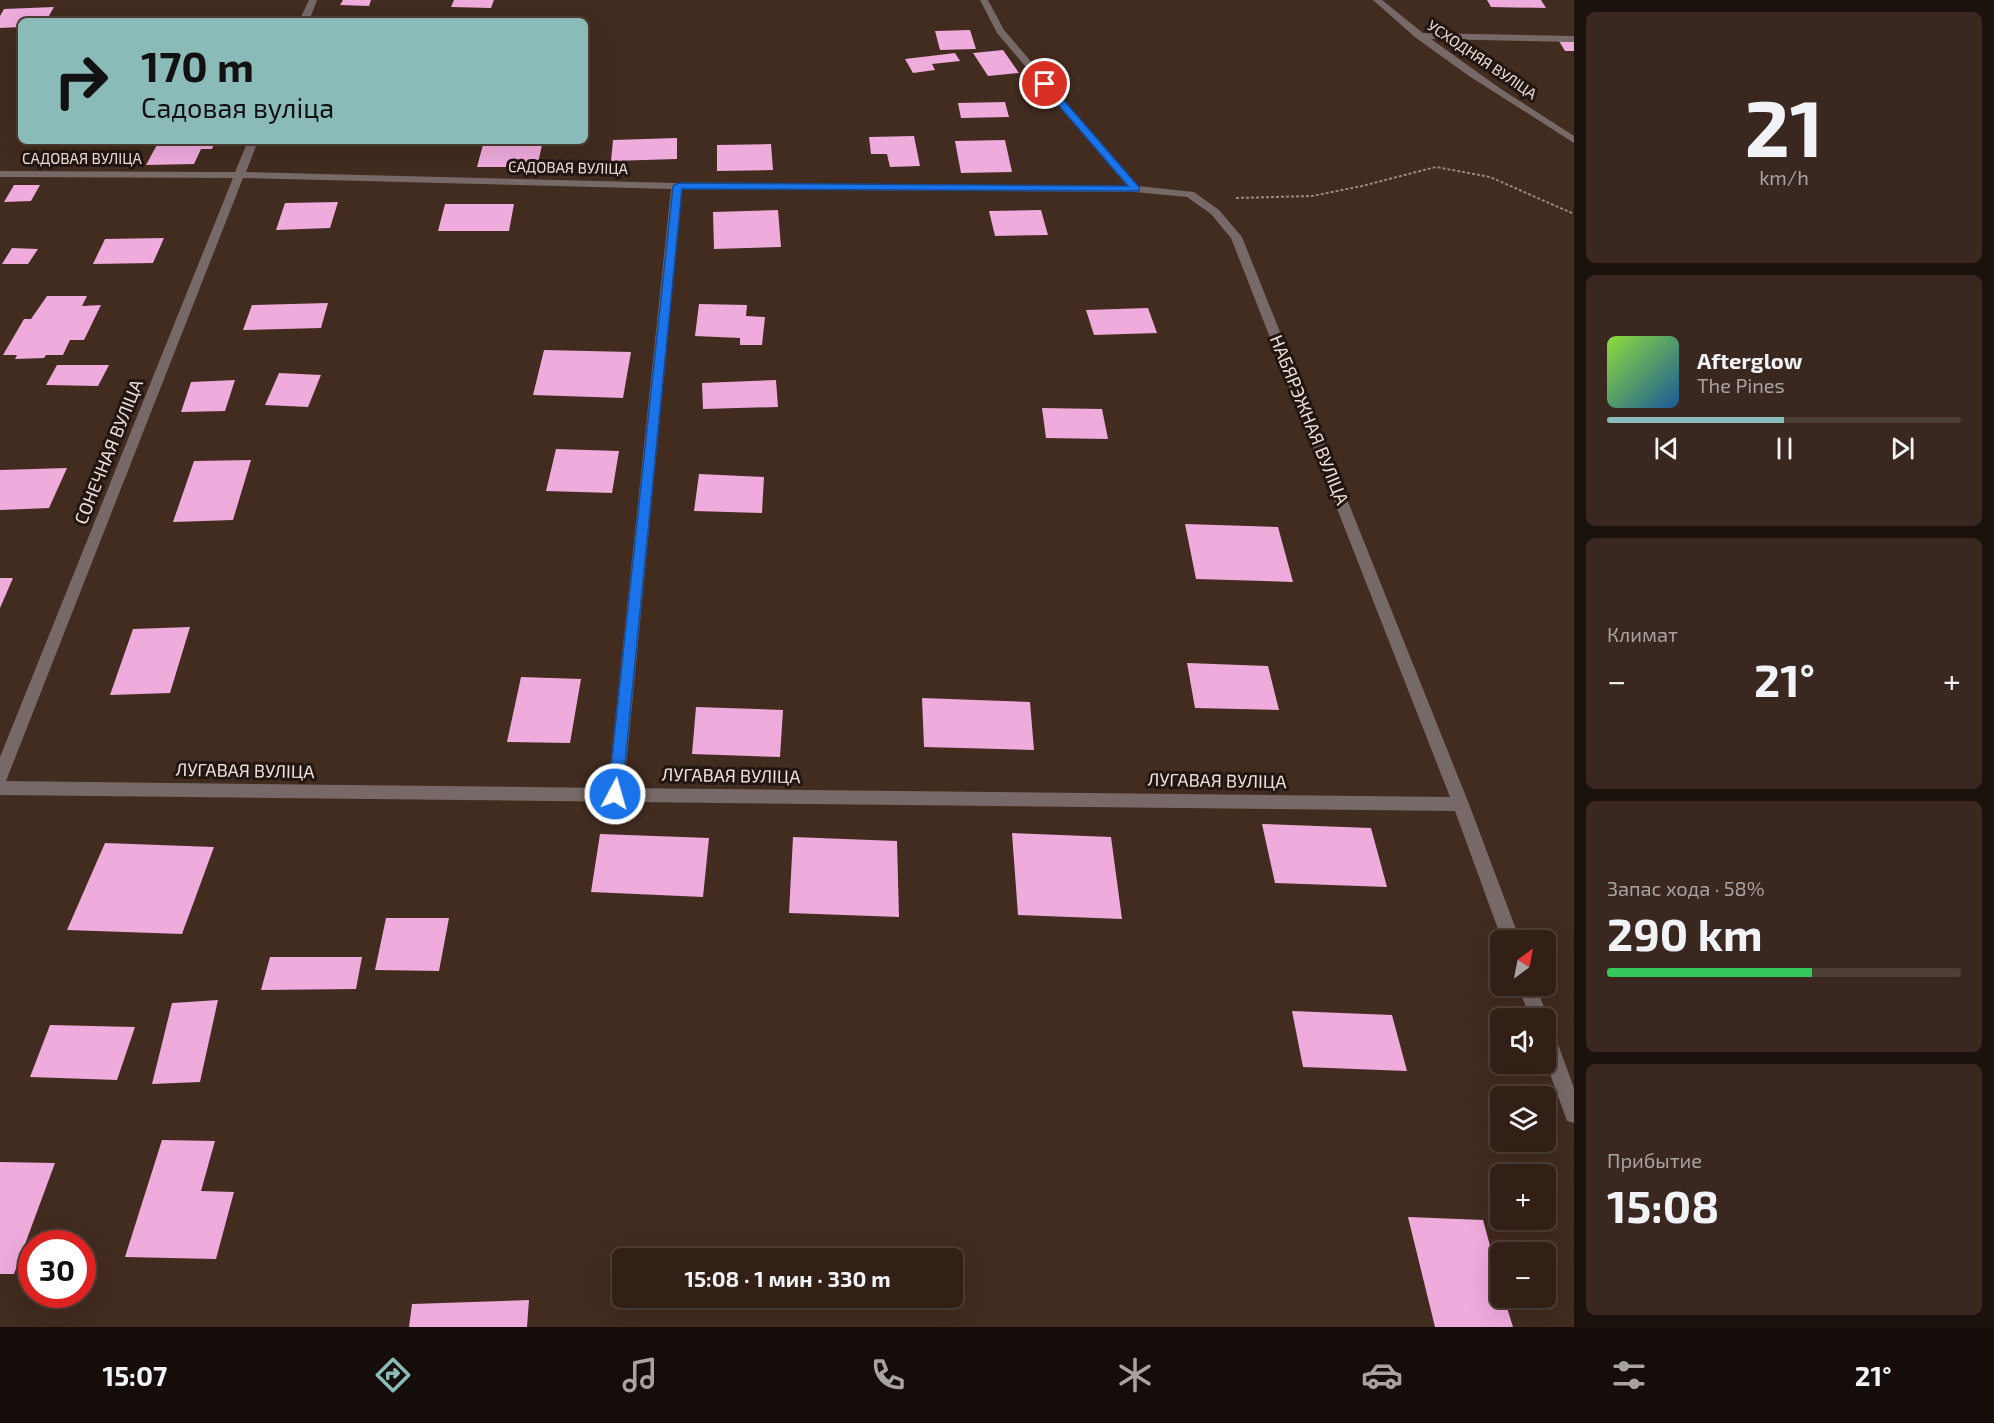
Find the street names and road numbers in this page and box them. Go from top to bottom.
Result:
street label: УСХОДНЯЯ ВУЛІЦА [1424,16,1541,103]
street label: САДОВАЯ ВУЛІЦА [22,149,143,167]
street label: САДОВАЯ ВУЛІЦА [508,157,629,177]
street label: НАБЯРЭЖНАЯ ВУЛІЦА [1266,332,1354,508]
street label: СОНЕЧНАЯ ВУЛІЦА [69,375,147,527]
street label: ЛУГАВАЯ ВУЛІЦА [175,758,315,782]
street label: ЛУГАВАЯ ВУЛІЦА [661,763,801,787]
street label: ЛУГАВАЯ ВУЛІЦА [1147,768,1287,792]

